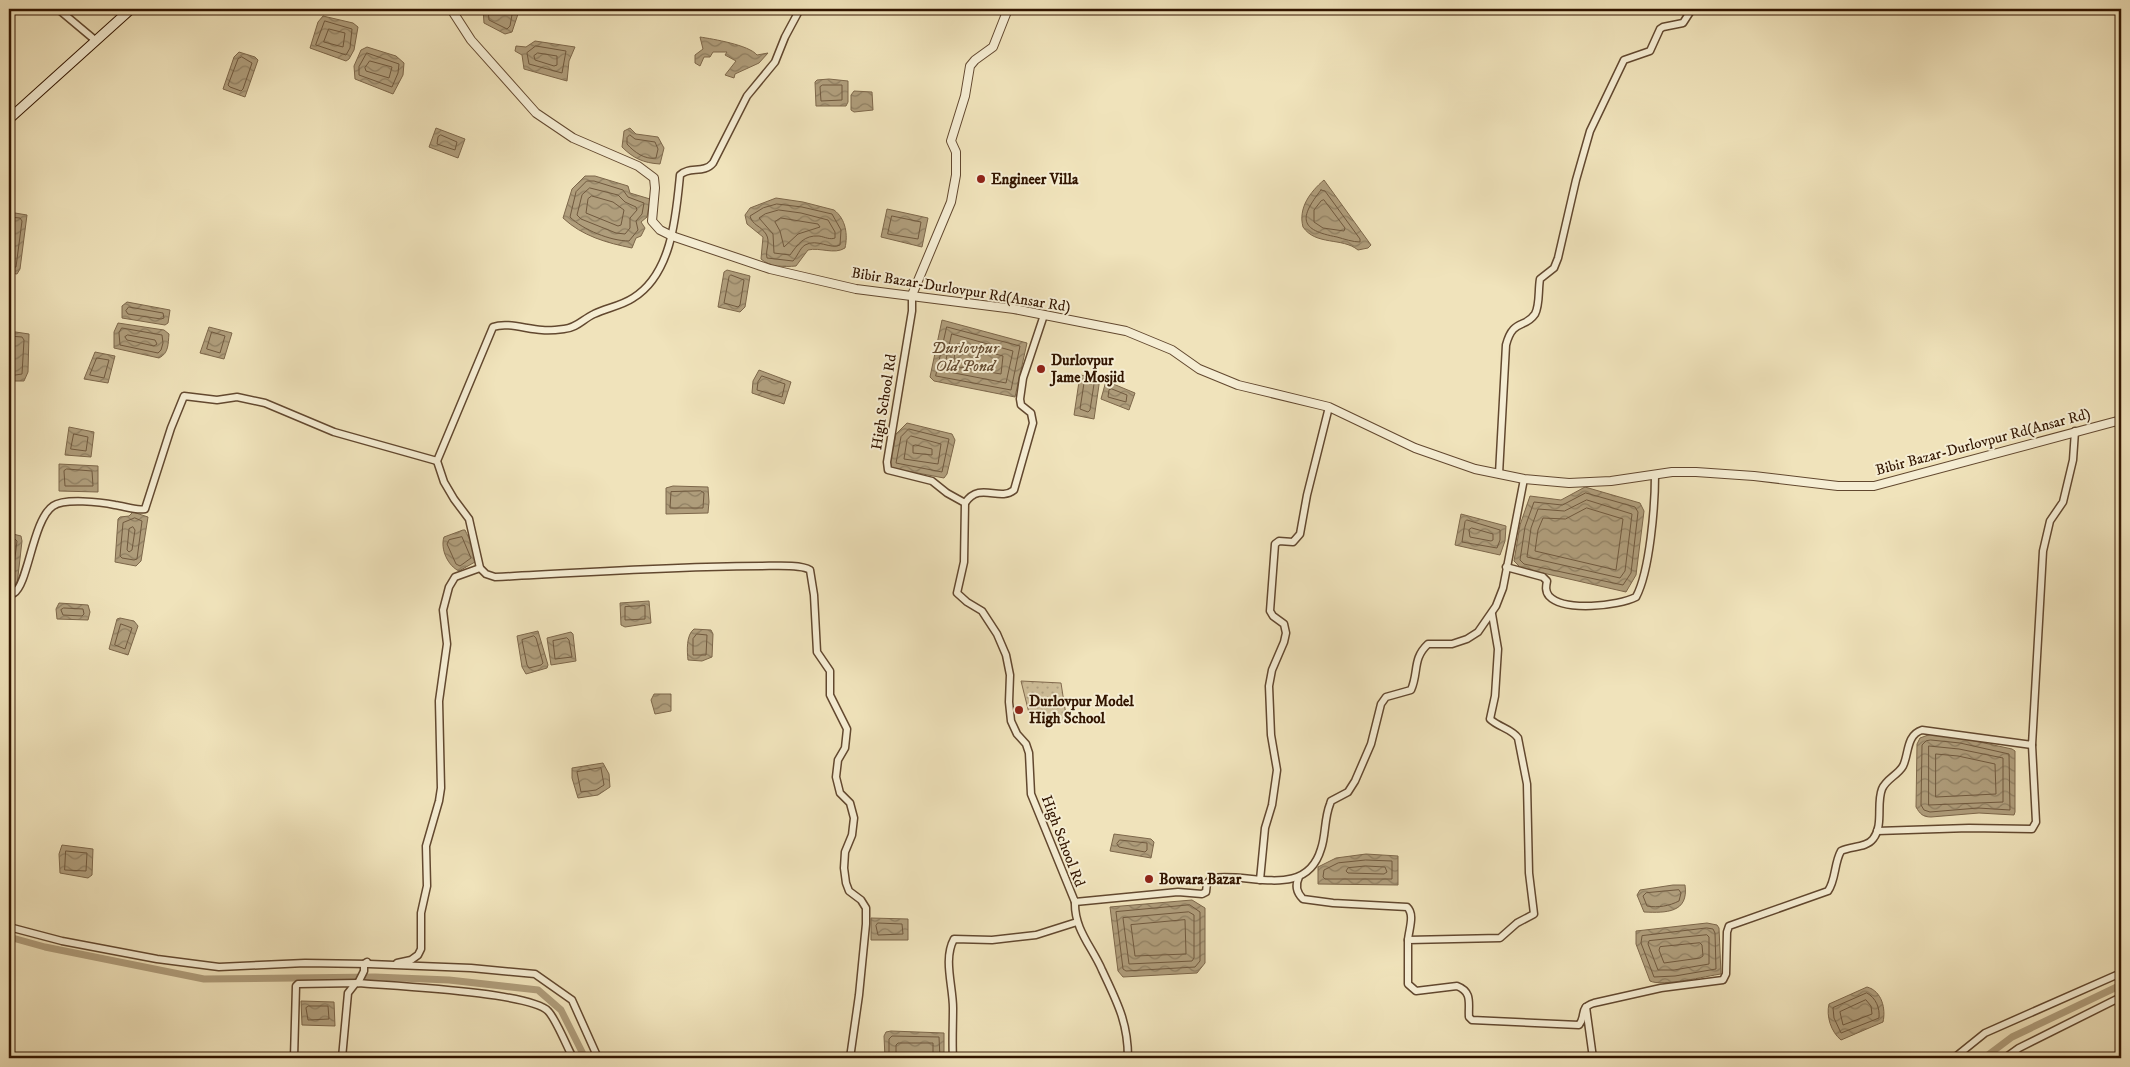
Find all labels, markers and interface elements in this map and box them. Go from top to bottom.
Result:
place label: Engineer Villa [991,170,1079,189]
marker: Engineer Villa [975,173,987,185]
street label: Bibir Bazar-Durlovpur Rd(Ansar Rd) [850,263,1072,317]
water label: Durlovpur Old Pond [931,338,1000,376]
place label: Durlovpur Jame Mosjid [1049,351,1125,387]
street label: High School Rd [867,352,901,451]
marker: Durlovpur Jame Mosjid [1035,363,1047,375]
street label: Bibir Bazar-Durlovpur Rd(Ansar Rd) [1873,404,2093,480]
place label: Durlovpur Model High School [1029,692,1134,728]
marker: Durlovpur Model High School [1013,704,1025,716]
street label: High School Rd [1037,792,1089,890]
place label: Bowara Bazar [1159,870,1242,889]
marker: Bowara Bazar [1143,873,1155,885]

